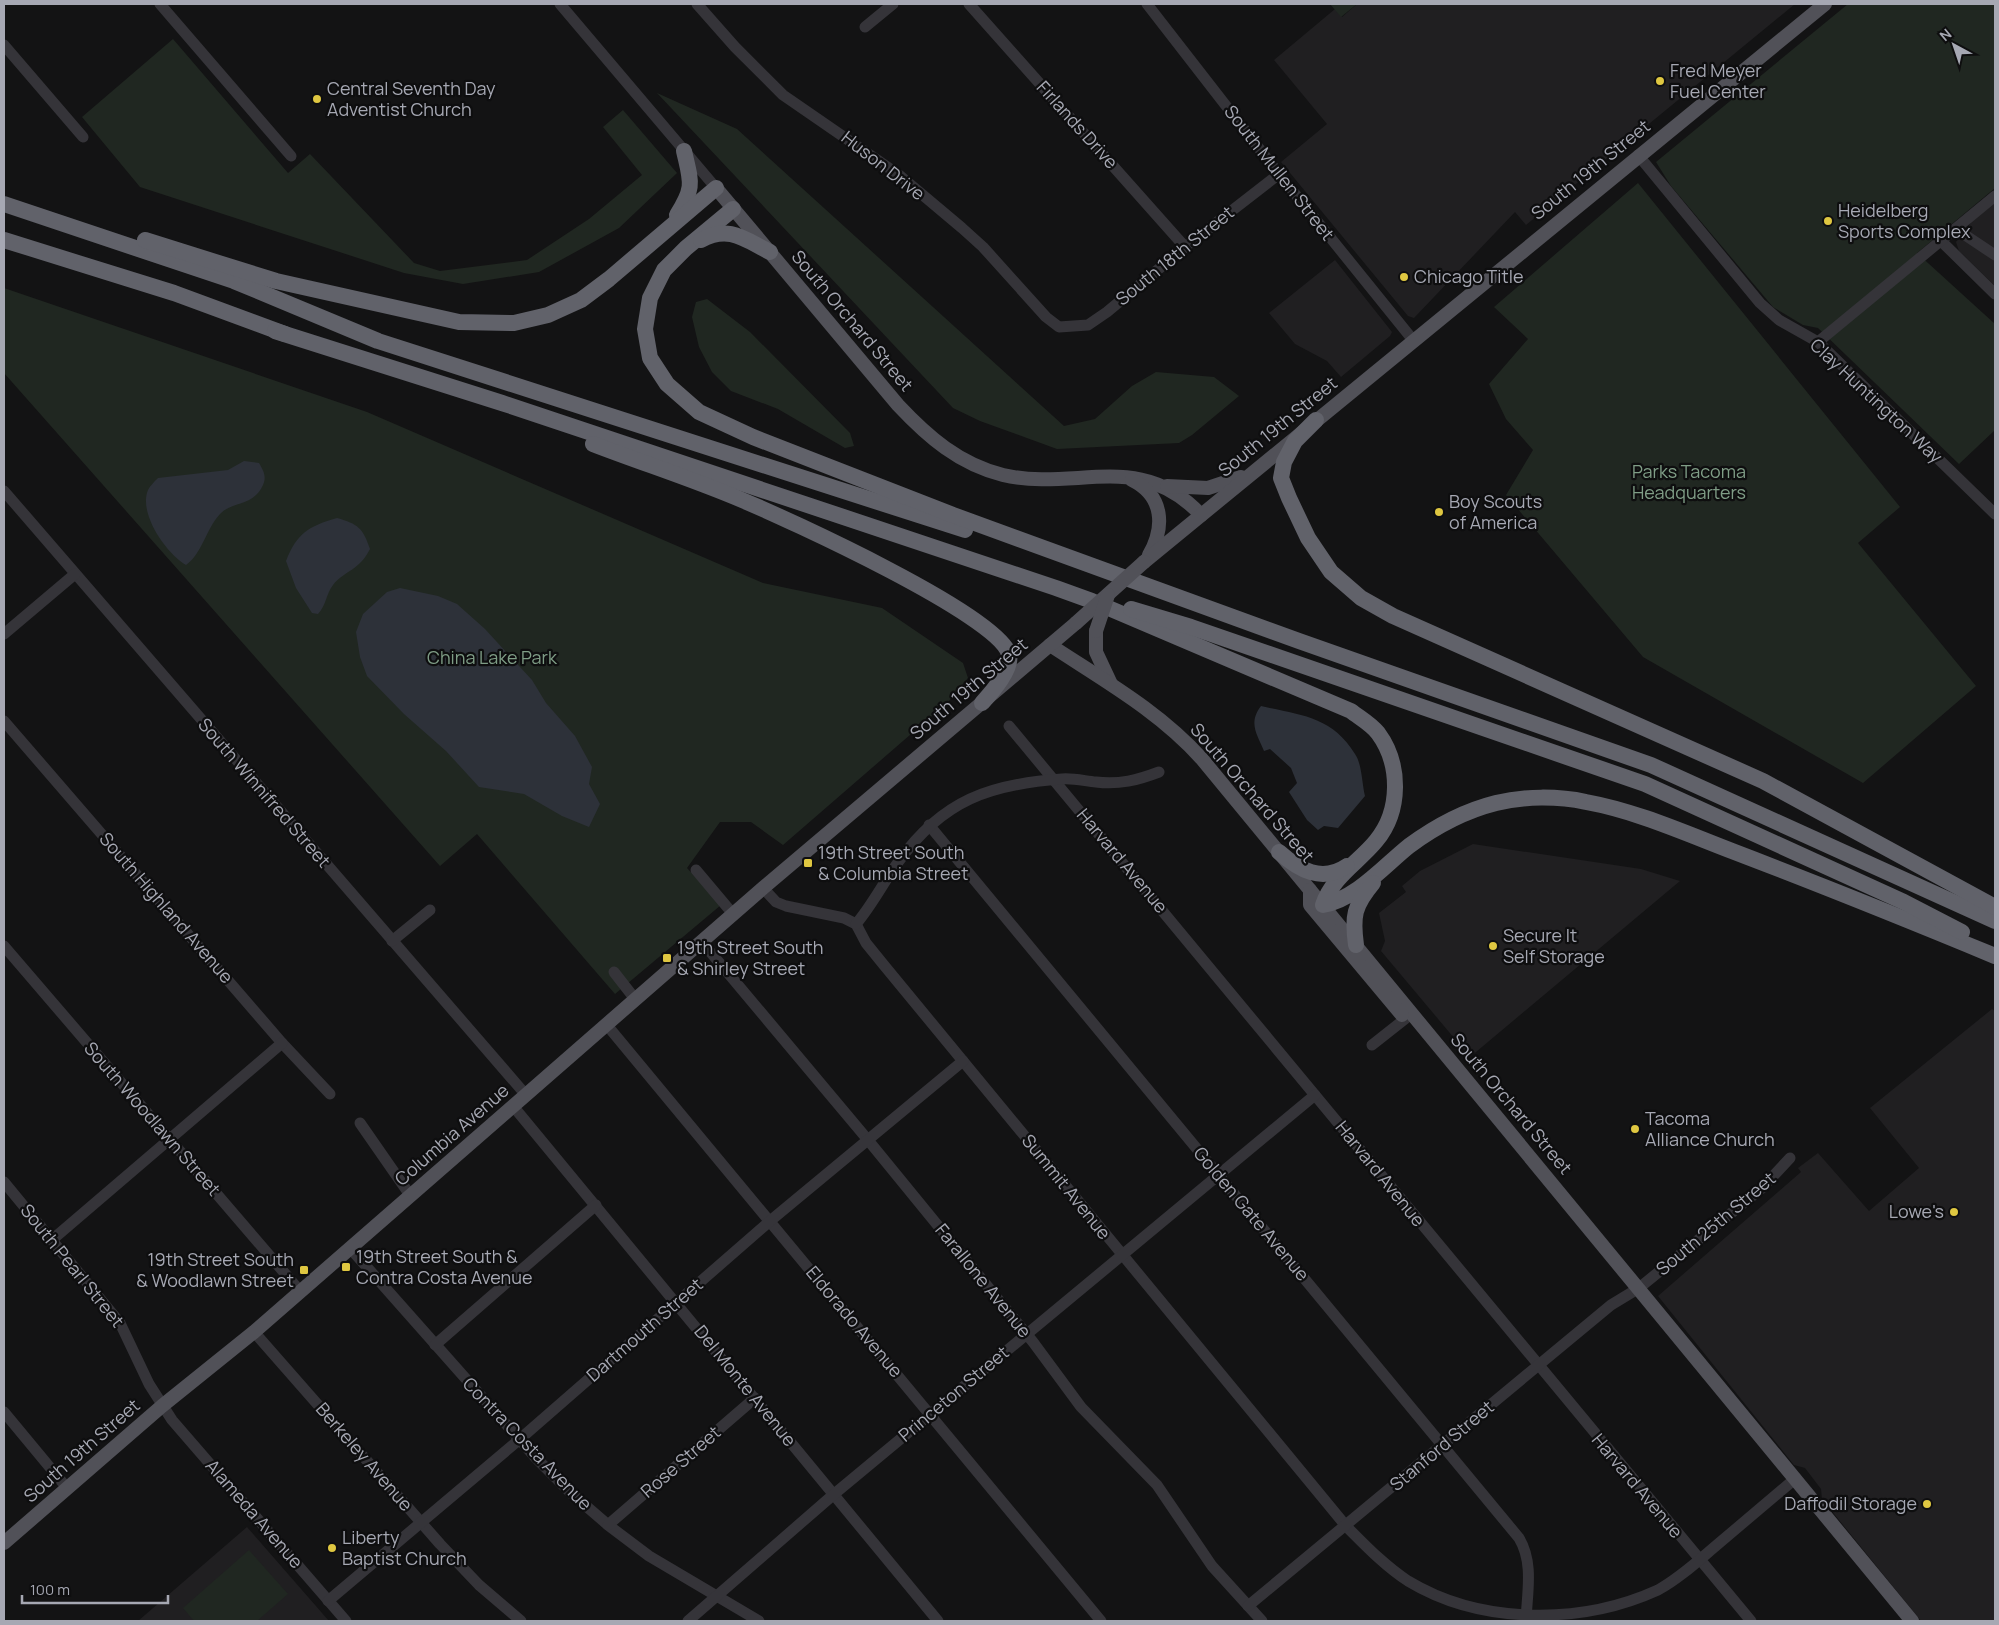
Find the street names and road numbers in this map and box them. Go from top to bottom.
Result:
street label: Firlands Drive [1032,75,1124,173]
street label: South Mullen Street [1219,100,1340,245]
street label: South 19th Street [1526,114,1655,225]
street label: Huson Drive [837,125,930,205]
street label: South 18th Street [1110,200,1239,310]
street label: South Orchard Street [787,245,919,396]
street label: Clay Huntington Way [1805,333,1948,468]
street label: South 19th Street [1213,371,1342,482]
street label: South 19th Street [905,632,1032,745]
street label: South Winnifred Street [193,713,336,872]
street label: South Orchard Street [1186,718,1320,867]
street label: Harvard Avenue [1072,803,1174,918]
street label: South Highland Avenue [95,827,239,988]
street label: South Orchard Street [1446,1028,1578,1179]
street label: South Woodlawn Street [79,1036,226,1200]
street label: Columbia Avenue [389,1078,513,1190]
street label: Harvard Avenue [1331,1115,1431,1231]
street label: Summit Avenue [1017,1129,1117,1244]
street label: Golden Gate Avenue [1189,1141,1315,1285]
street label: South 25th Street [1651,1166,1780,1280]
street label: South Pearl Street [16,1199,130,1332]
street label: Farallone Avenue [930,1218,1037,1342]
street label: Eldorado Avenue [801,1261,908,1382]
street label: Dartmouth Street [581,1272,708,1386]
street label: Del Monte Avenue [689,1320,802,1451]
street label: Princeton Street [893,1340,1014,1446]
street label: Contra Costa Avenue [458,1371,598,1515]
street label: South 19th Street [18,1393,144,1507]
street label: Stanford Street [1384,1395,1499,1496]
street label: Berkeley Avenue [311,1397,419,1516]
street label: Rose Street [635,1420,725,1503]
street label: Harvard Avenue [1587,1428,1689,1543]
street label: Alameda Avenue [201,1454,309,1573]

